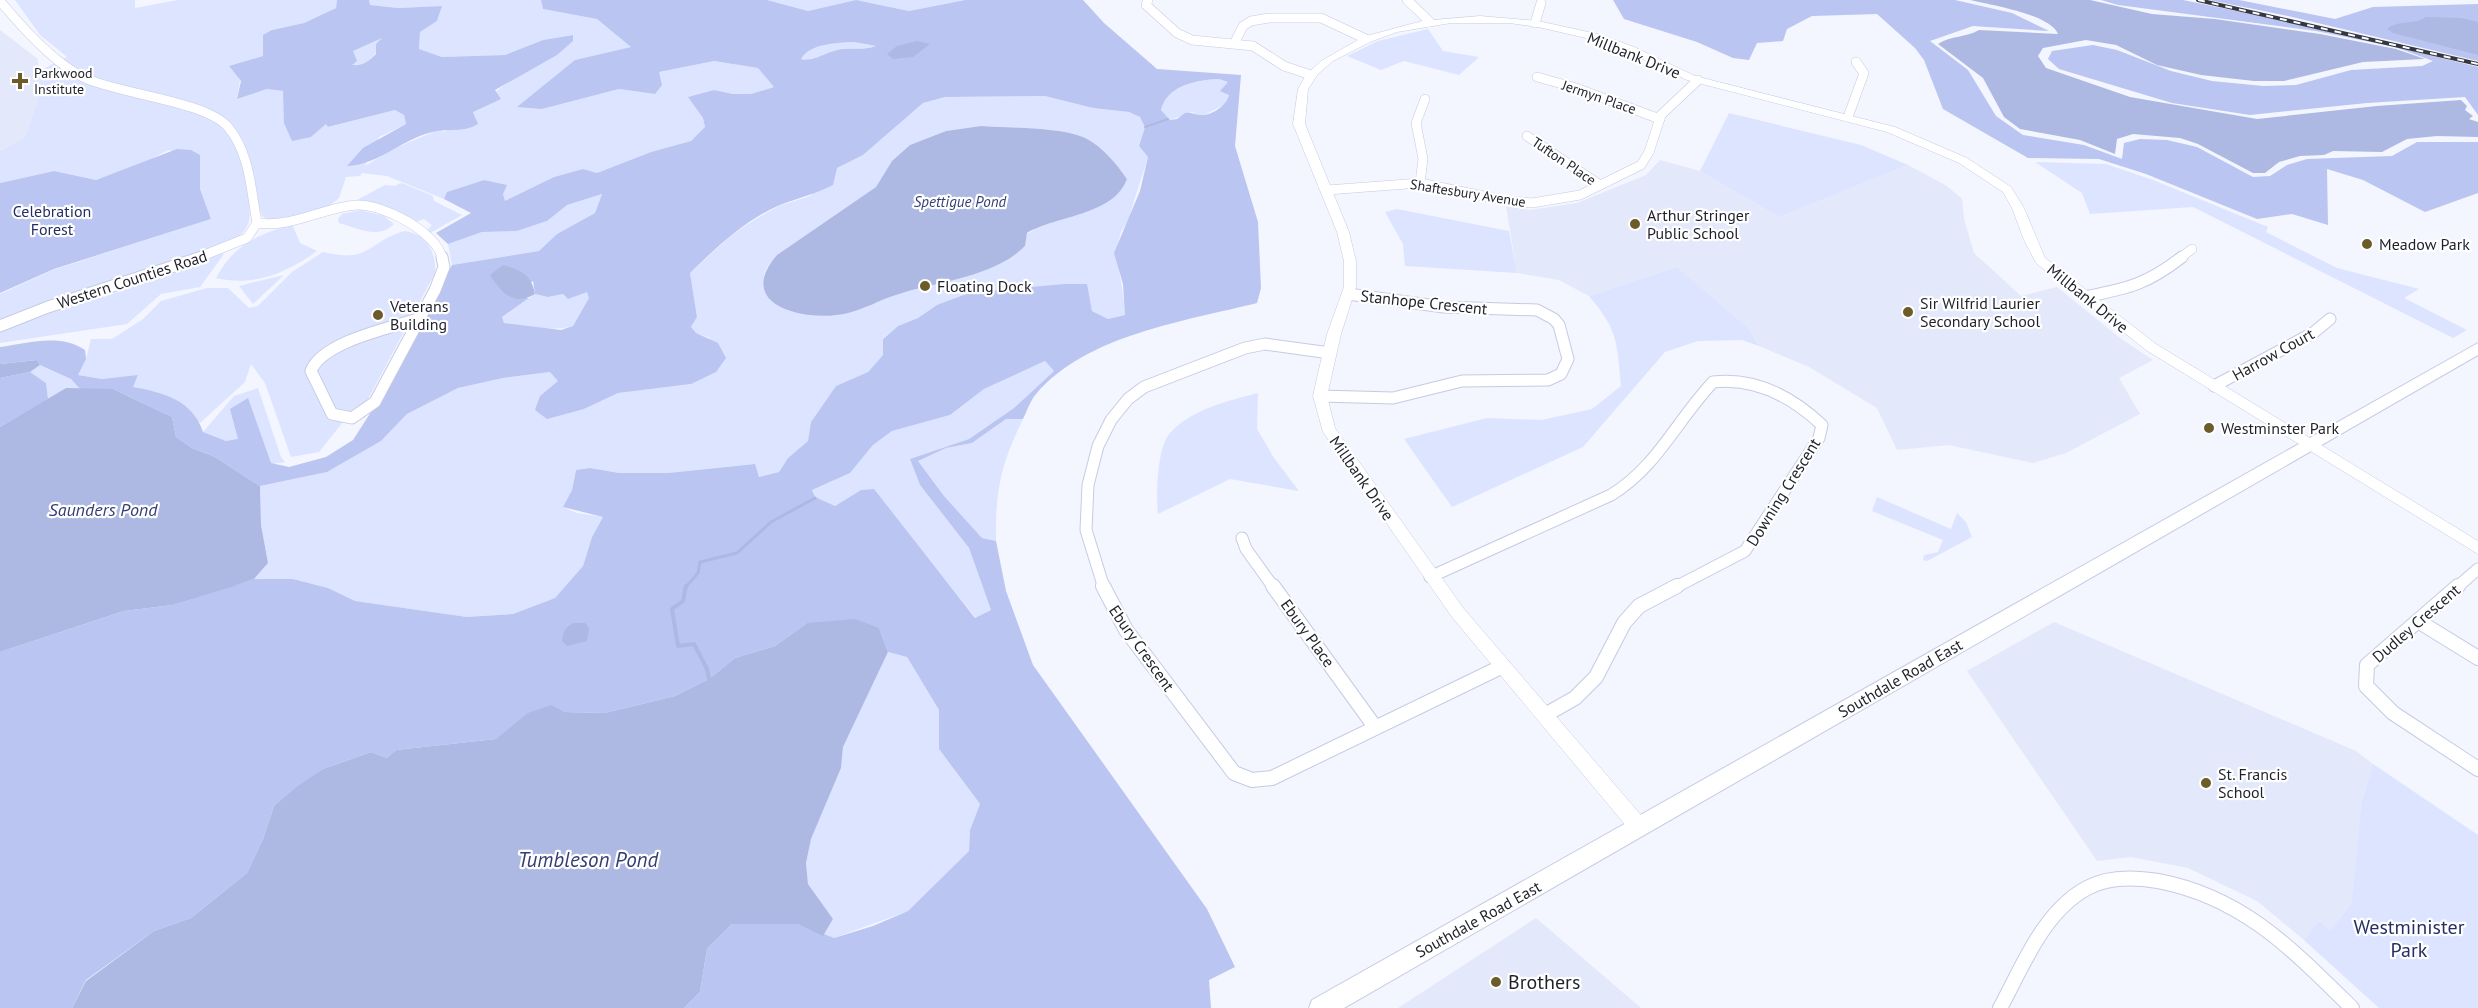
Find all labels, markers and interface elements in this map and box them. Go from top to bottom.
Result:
street label: Millbank Drive [1584,27,1684,83]
place label: Parkwood Institute [34,64,92,98]
marker: Parkwood Institute [11,72,29,90]
street label: Jermyn Place [1559,76,1638,118]
street label: Tufton Place [1528,133,1600,189]
street label: Shaftesbury Avenue [1409,175,1527,211]
water label: Spettigue Pond [914,192,1007,211]
park label: Celebration Forest [13,201,91,239]
place label: Arthur Stringer Public School [1647,205,1750,243]
marker: Arthur Stringer Public School [1628,217,1642,231]
place label: Meadow Park [2379,234,2470,254]
marker: Meadow Park [2360,237,2374,251]
street label: Western Counties Road [54,245,210,313]
street label: Millbank Drive [2043,259,2133,337]
place label: Floating Dock [937,276,1032,296]
marker: Floating Dock [918,279,932,293]
street label: Stanhope Crescent [1360,285,1489,319]
place label: Sir Wilfrid Laurier Secondary School [1920,293,2040,331]
place label: Veterans Building [389,296,449,334]
marker: Sir Wilfrid Laurier Secondary School [1901,305,1915,319]
marker: Veterans Building [371,308,385,322]
street label: Harrow Court [2228,323,2318,385]
place label: Westminster Park [2221,418,2339,438]
marker: Westminster Park [2202,421,2216,435]
street label: Millbank Drive [1325,432,1399,524]
street label: Downing Crescent [1742,434,1825,550]
water label: Saunders Pond [49,498,158,521]
street label: Dudley Crescent [2368,579,2464,667]
street label: Ebury Place [1277,595,1339,671]
street label: Ebury Crescent [1105,601,1179,695]
street label: Southdale Road East [1834,634,1966,722]
place label: St. Francis School [2218,764,2288,802]
marker: St. Francis School [2199,776,2213,790]
water label: Tumbleson Pond [518,846,660,873]
street label: Southdale Road East [1412,876,1545,962]
park label: Westminister Park [2354,914,2465,963]
place label: Brothers [1508,969,1580,995]
marker: Brothers [1489,975,1503,989]

